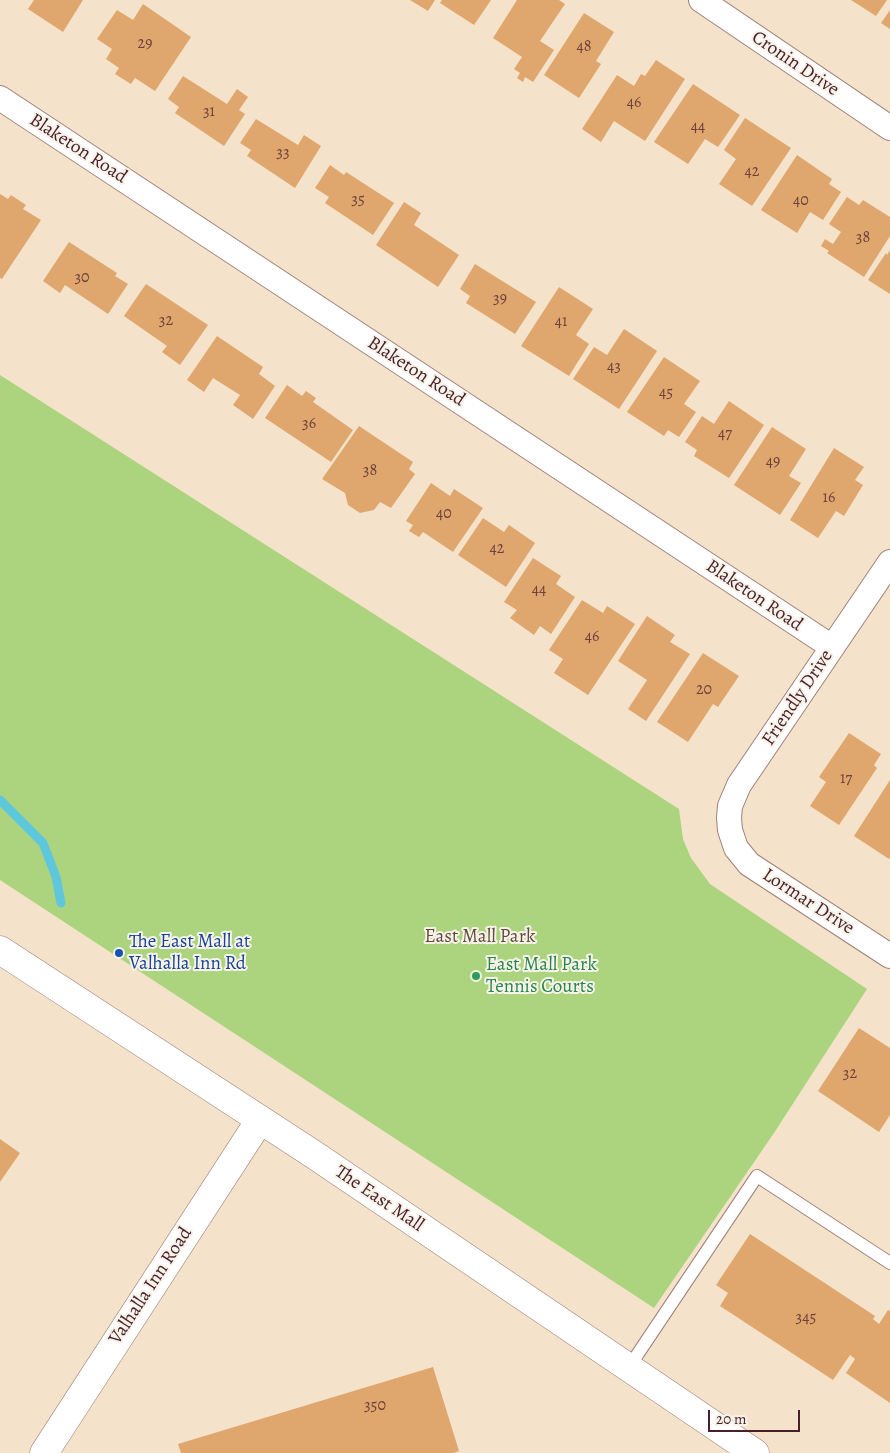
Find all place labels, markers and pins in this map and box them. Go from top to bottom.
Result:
place label: The East Mall at Valhalla Inn Rd [129,931,250,975]
marker: The East Mall at Valhalla Inn Rd [113,947,125,959]
place label: East Mall Park Tennis Courts [486,954,597,998]
marker: East Mall Park Tennis Courts [470,970,482,982]

